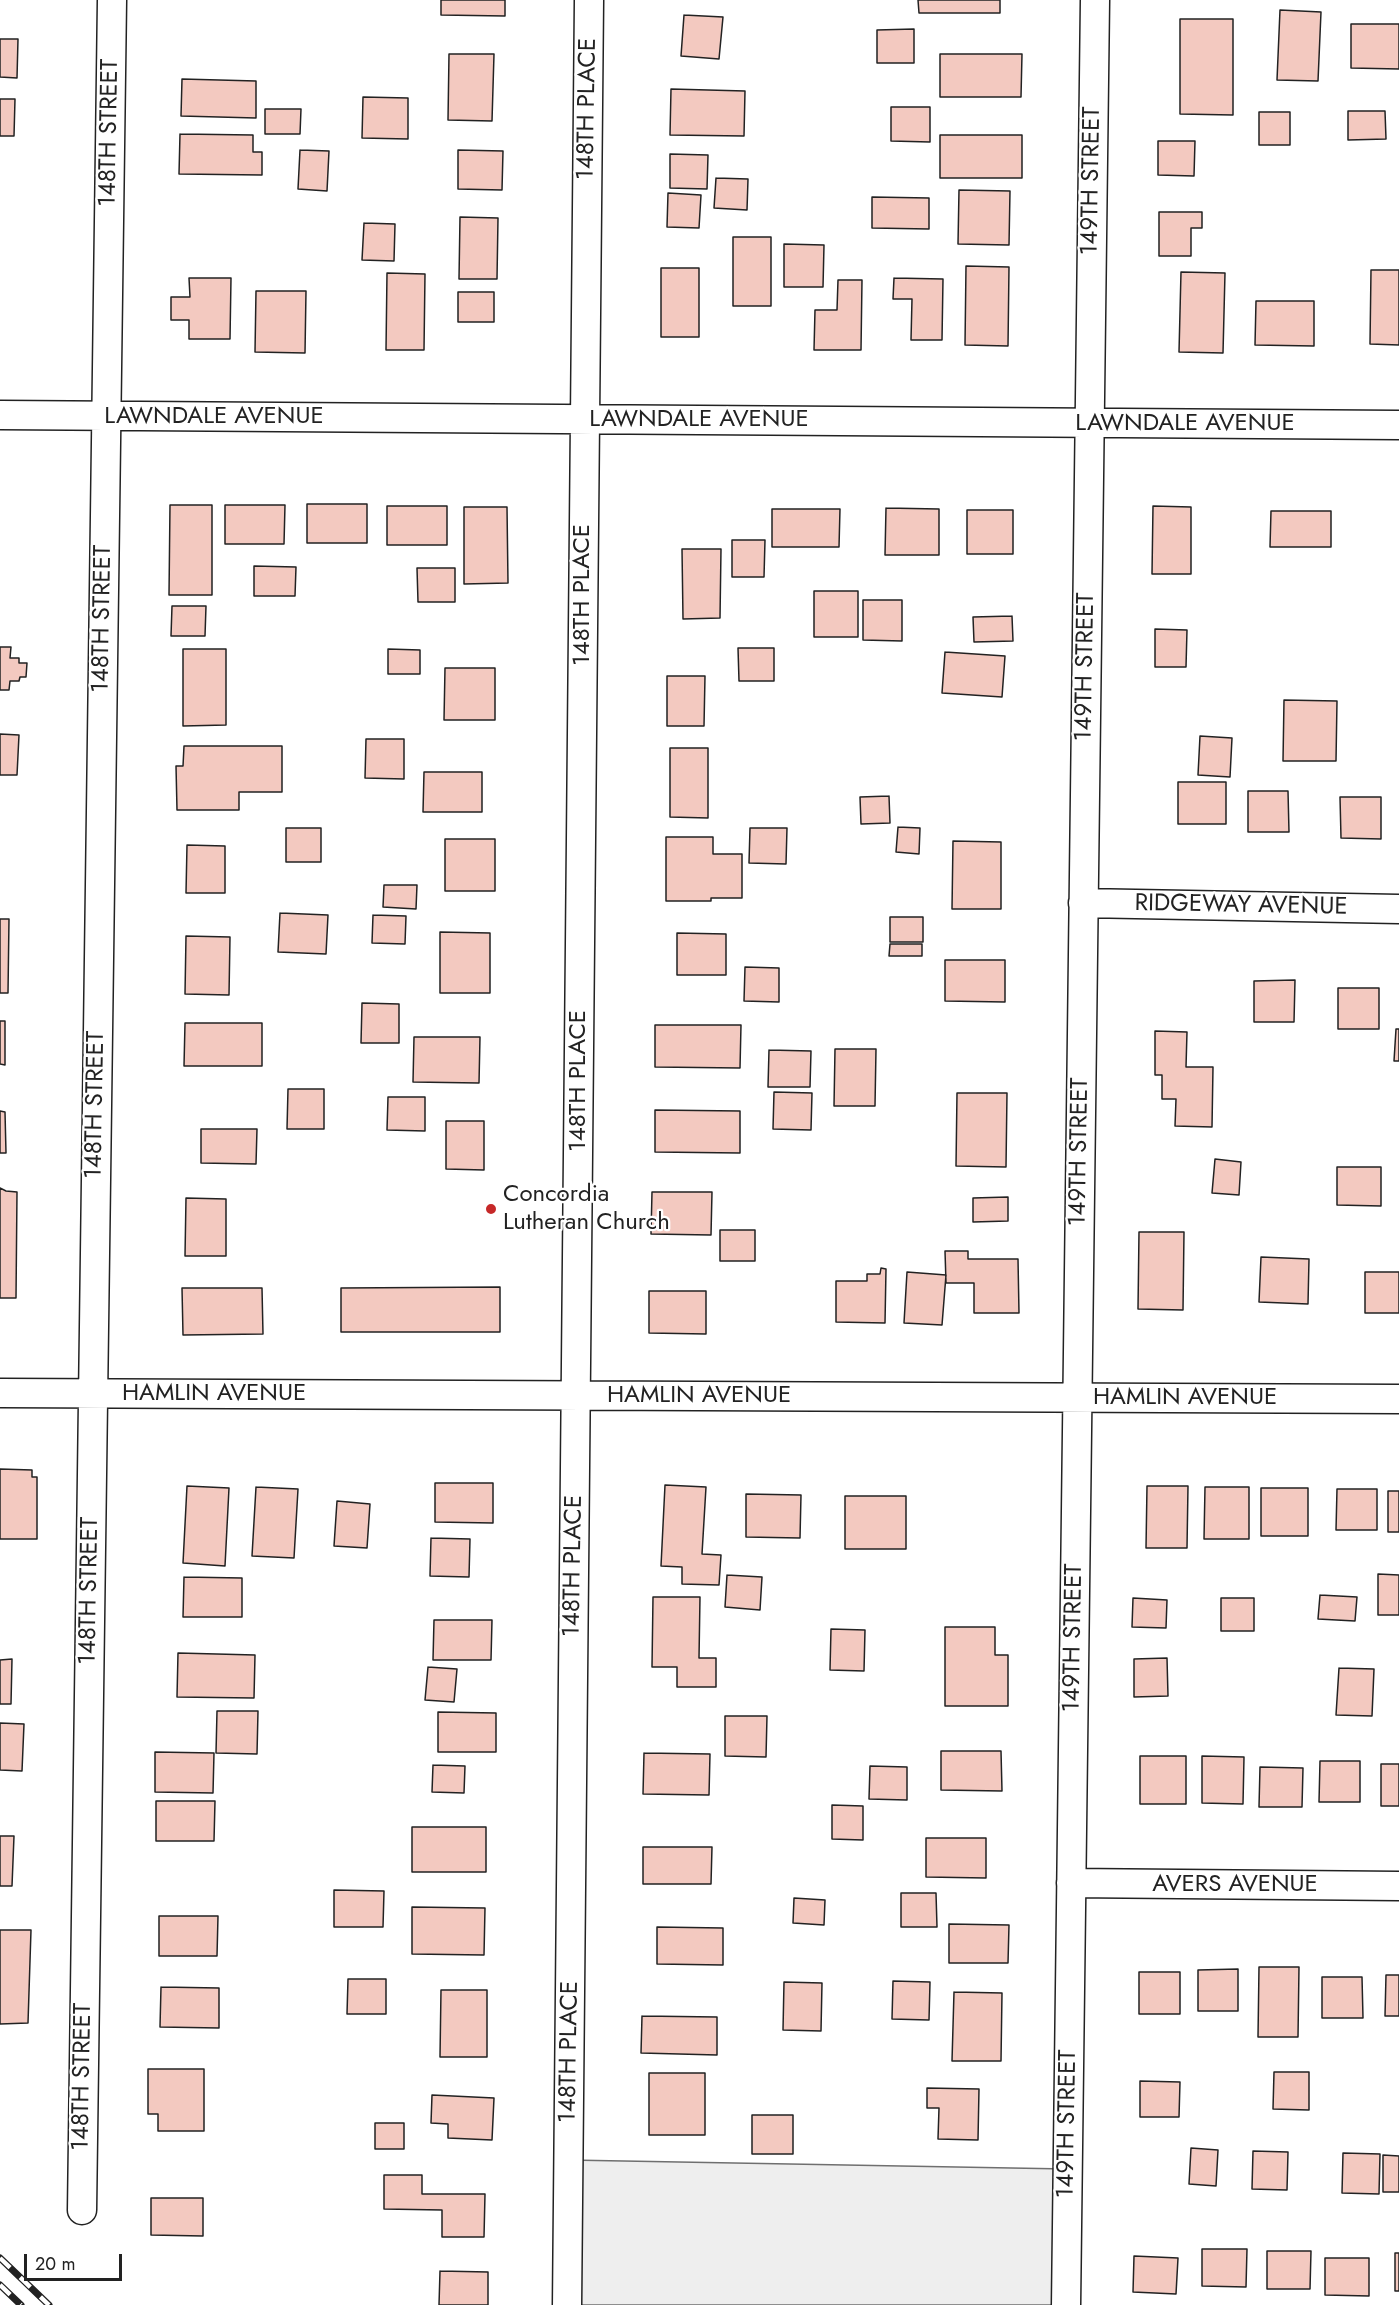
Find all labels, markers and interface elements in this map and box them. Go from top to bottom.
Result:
street label: 148TH PLACE [572,38,604,180]
street label: 148TH STREET [94,59,126,207]
street label: 149TH STREET [1076,106,1108,256]
street label: LAWNDALE AVENUE [104,403,324,431]
street label: LAWNDALE AVENUE [589,406,809,434]
street label: LAWNDALE AVENUE [1075,410,1295,438]
street label: 148TH PLACE [569,524,597,666]
street label: 148TH STREET [87,545,119,693]
street label: 149TH STREET [1070,592,1102,742]
street label: RIDGEWAY AVENUE [1134,890,1348,922]
street label: 148TH PLACE [565,1010,593,1152]
street label: 148TH STREET [80,1031,112,1179]
street label: 149TH STREET [1064,1077,1096,1227]
place label: Concordia Lutheran Church [503,1181,670,1237]
marker: Concordia Lutheran Church [484,1202,498,1216]
street label: HAMLIN AVENUE [122,1380,306,1408]
street label: HAMLIN AVENUE [607,1382,791,1410]
street label: HAMLIN AVENUE [1093,1384,1277,1412]
street label: 148TH PLACE [558,1495,590,1637]
street label: 148TH STREET [74,1517,106,1665]
street label: 149TH STREET [1058,1563,1090,1713]
street label: AVERS AVENUE [1152,1871,1318,1899]
street label: 148TH PLACE [554,1981,586,2123]
street label: 148TH STREET [67,2003,99,2151]
street label: 149TH STREET [1052,2049,1084,2199]
scale bar [27,2242,124,2280]
text: 20 m [35,2251,75,2277]

